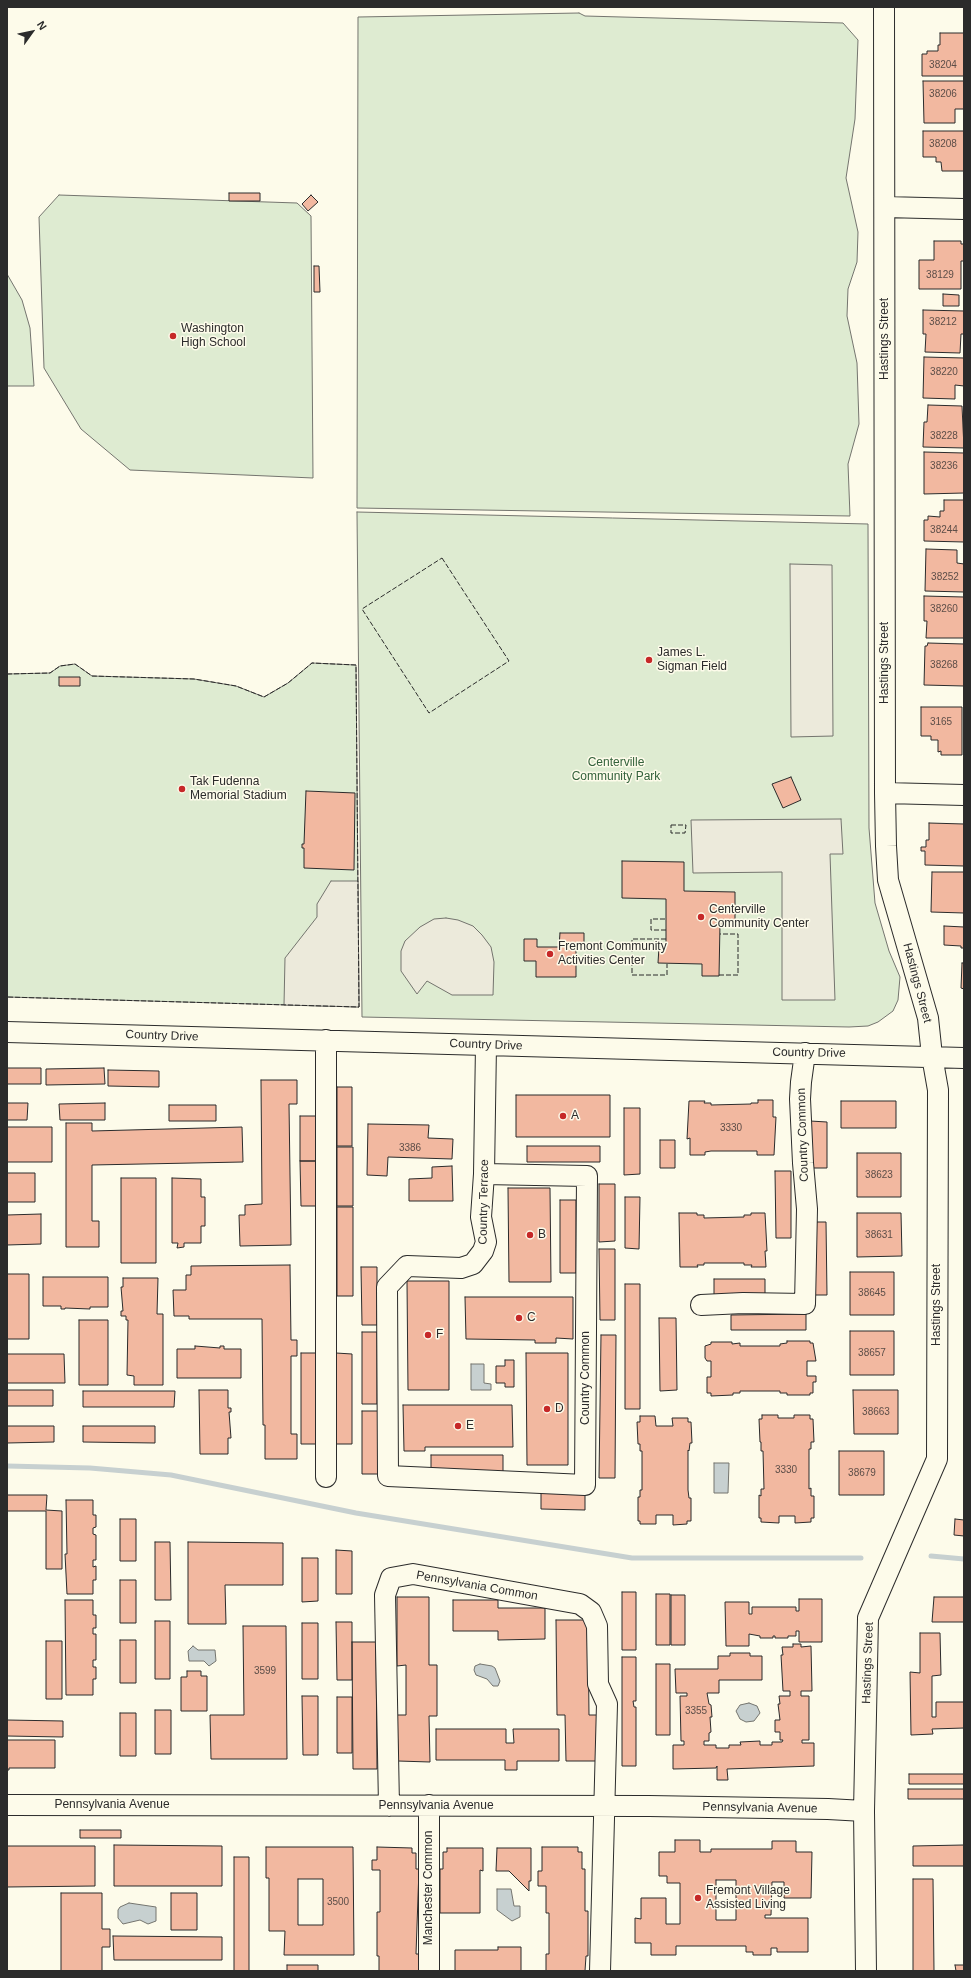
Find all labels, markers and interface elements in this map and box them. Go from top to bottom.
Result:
north arrow [12,12,52,52]
text: N [35,19,49,32]
house number: 38204 [929,59,957,71]
house number: 38206 [929,88,957,100]
house number: 38208 [929,138,957,150]
house number: 38129 [926,269,954,281]
street label: Hastings Street [878,298,892,380]
house number: 38212 [929,316,957,328]
place label: Washington High School [181,322,246,350]
marker: Washington High School [168,331,178,341]
house number: 38220 [930,366,958,378]
house number: 38228 [930,430,958,442]
house number: 38236 [930,460,958,472]
house number: 38244 [930,524,958,536]
house number: 38252 [931,571,959,583]
house number: 38260 [930,603,958,615]
street label: Hastings Street [878,622,892,704]
place label: James L. Sigman Field [657,646,727,674]
marker: James L. Sigman Field [644,655,654,665]
house number: 38268 [930,659,958,671]
house number: 3165 [930,716,952,728]
park label: Centerville Community Park [572,756,660,784]
place label: Tak Fudenna Memorial Stadium [190,775,287,803]
marker: Tak Fudenna Memorial Stadium [177,784,187,794]
place label: Centerville Community Center [709,903,809,931]
marker: Centerville Community Center [696,912,706,922]
place label: Fremont Community Activities Center [558,940,667,968]
street label: Hastings Street [899,942,935,1024]
marker: Fremont Community Activities Center [545,949,555,959]
street label: Country Drive [125,1028,199,1044]
street label: Country Drive [449,1037,523,1053]
street label: Country Drive [772,1045,846,1061]
street label: Country Common [794,1088,812,1182]
place label: A [571,1109,579,1123]
marker: A [558,1111,568,1121]
house number: 3330 [720,1122,742,1134]
house number: 3386 [399,1142,421,1154]
street label: Country Terrace [476,1159,492,1245]
house number: 38623 [865,1169,893,1181]
place label: B [538,1228,546,1242]
house number: 38631 [865,1229,893,1241]
marker: B [525,1230,535,1240]
street label: Hastings Street [930,1264,944,1346]
house number: 38645 [858,1287,886,1299]
place label: C [527,1311,536,1325]
marker: C [514,1313,524,1323]
place label: F [436,1328,443,1342]
marker: F [423,1330,433,1340]
street label: Country Common [579,1331,593,1425]
house number: 38657 [858,1347,886,1359]
place label: D [555,1402,564,1416]
marker: D [542,1404,552,1414]
house number: 38663 [862,1406,890,1418]
place label: E [466,1419,474,1433]
marker: E [453,1421,463,1431]
house number: 3330 [775,1464,797,1476]
house number: 38679 [848,1467,876,1479]
street label: Pennsylvania Common [415,1568,539,1604]
street label: Hastings Street [859,1622,877,1704]
house number: 3599 [254,1665,276,1677]
house number: 3355 [685,1705,707,1717]
street label: Pennsylvania Avenue [54,1798,170,1812]
street label: Pennsylvania Avenue [378,1799,494,1813]
street label: Pennsylvania Avenue [702,1800,818,1816]
street label: Manchester Common [422,1831,436,1945]
place label: Fremont Village Assisted Living [706,1884,790,1912]
marker: Fremont Village Assisted Living [693,1893,703,1903]
house number: 3500 [327,1896,349,1908]

